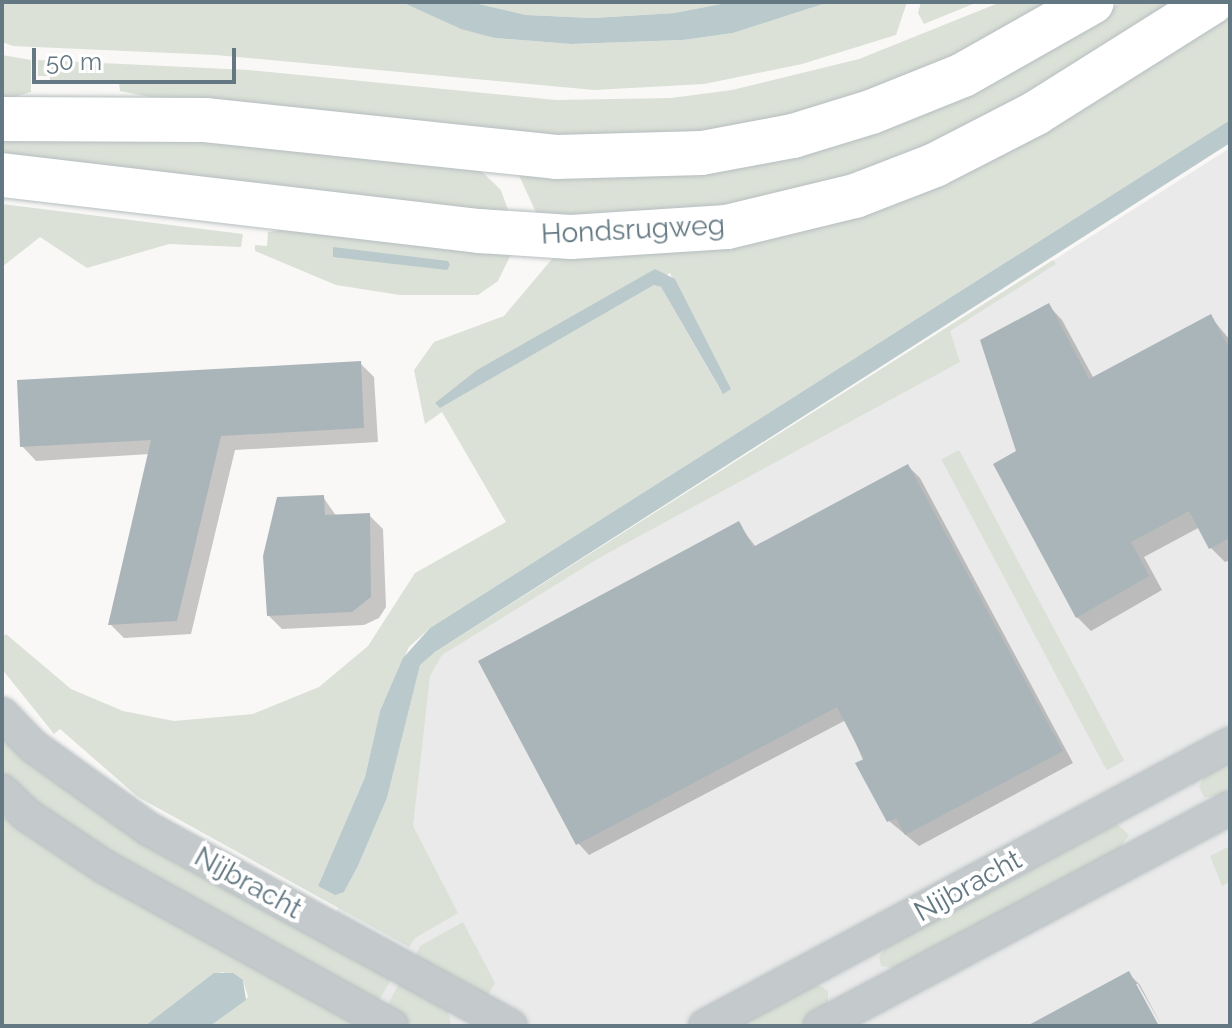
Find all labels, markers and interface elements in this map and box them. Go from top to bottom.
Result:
scale bar [36,32,240,82]
text: 50 m [46,47,102,76]
street label: Hondsrugweg [540,208,726,252]
street label: Nijbracht [189,840,307,926]
street label: Nijbracht [909,843,1027,929]

